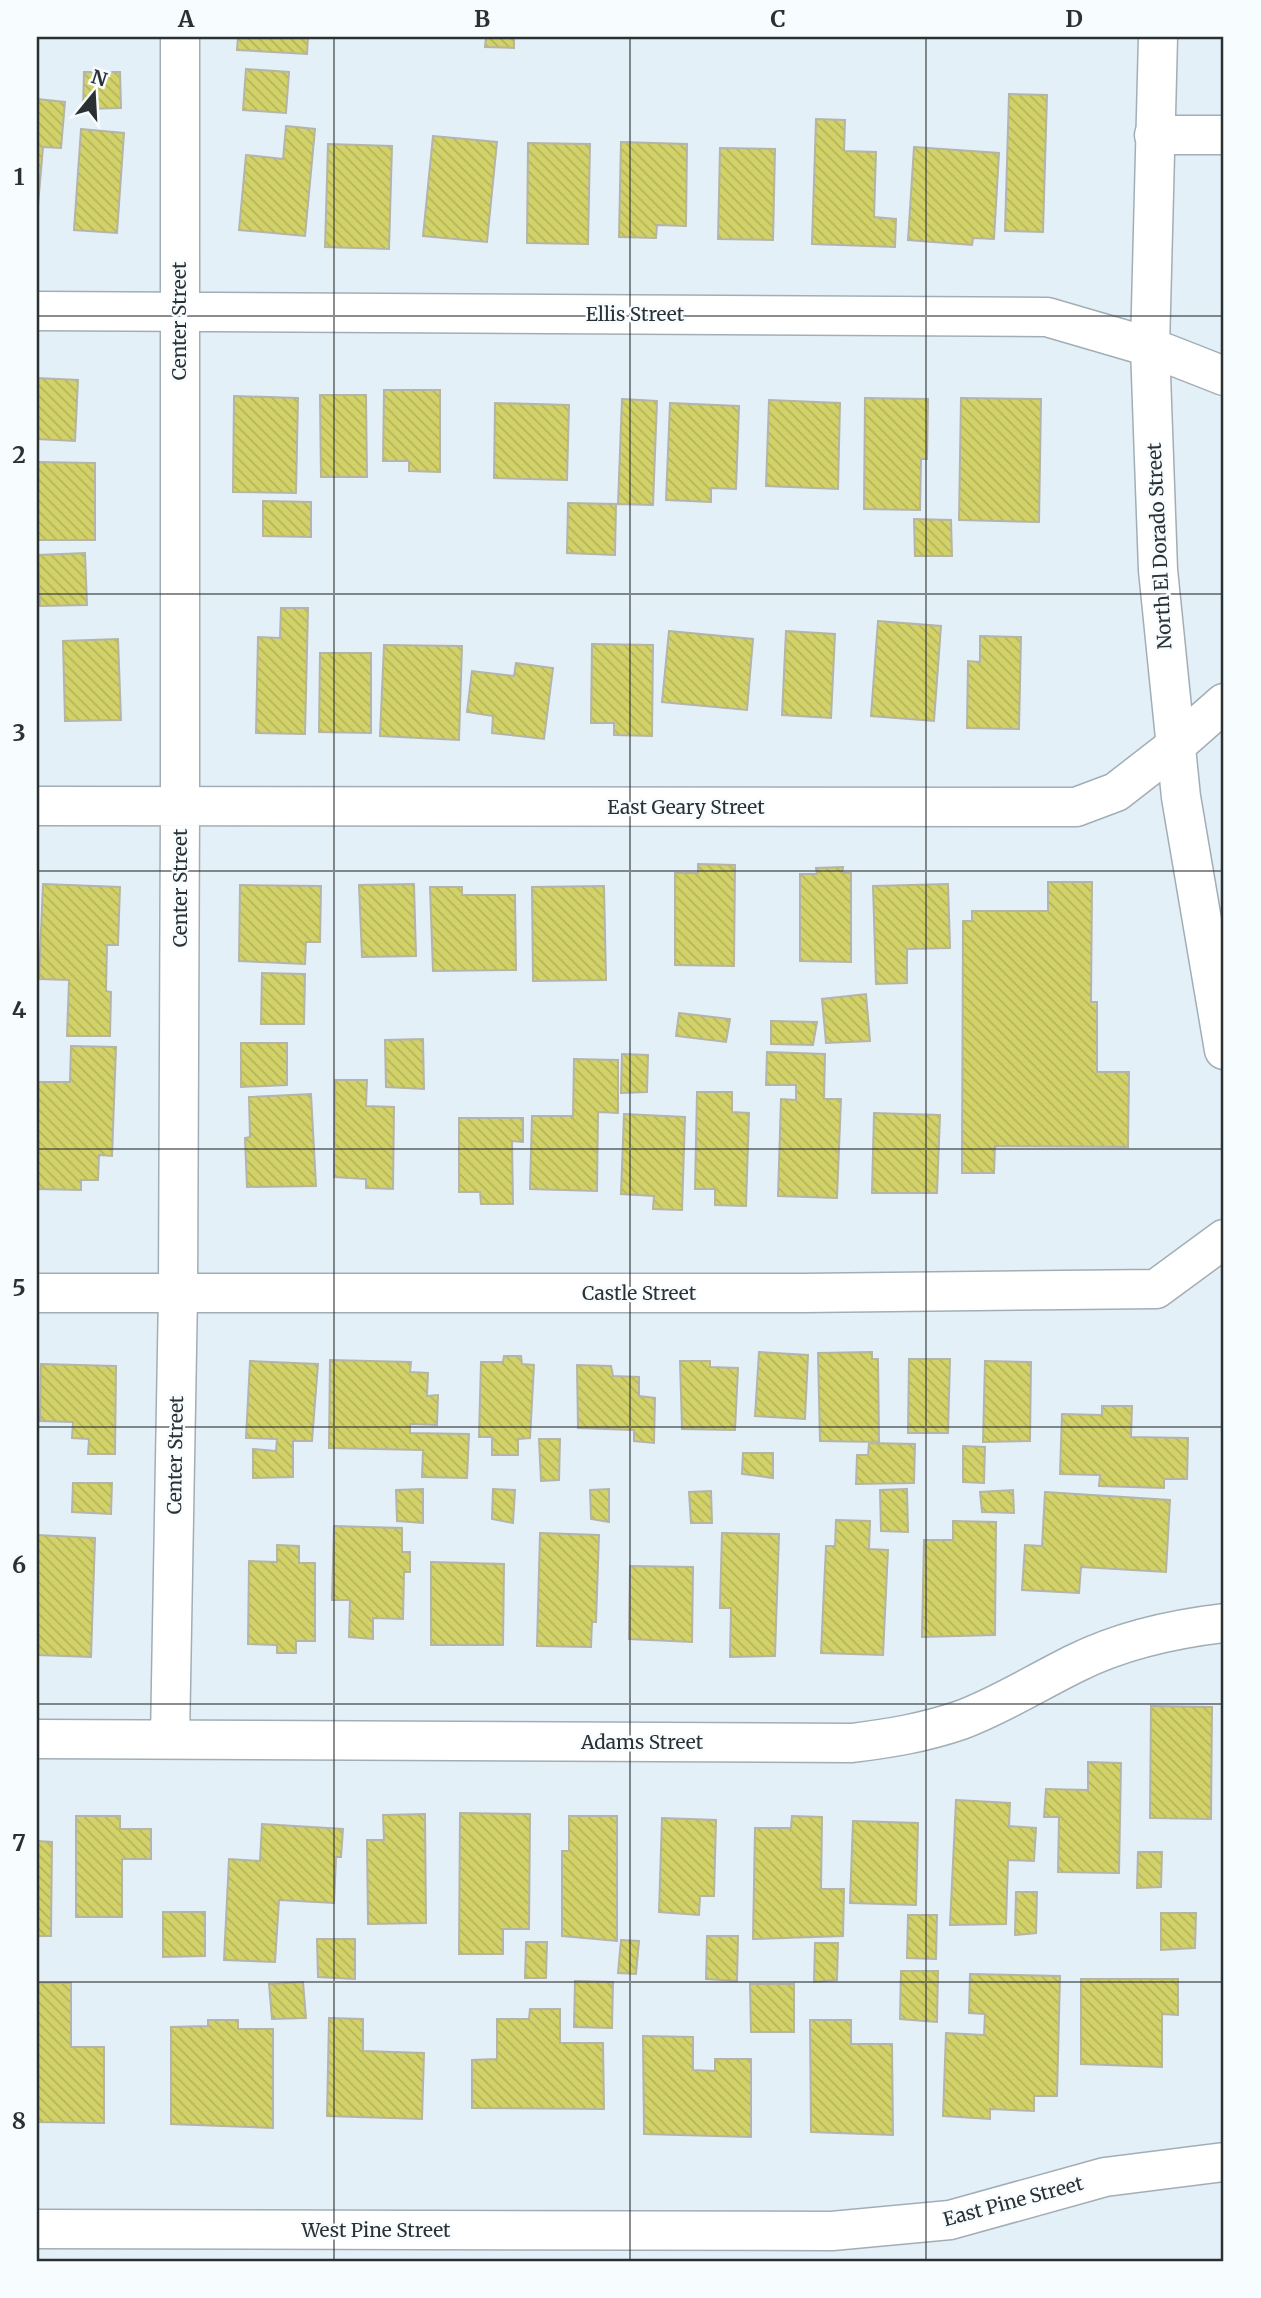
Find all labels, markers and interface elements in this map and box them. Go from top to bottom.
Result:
text: A [177,4,195,33]
text: B [474,4,490,33]
text: C [770,4,786,33]
text: D [1065,4,1083,33]
north arrow [60,60,130,130]
text: N [88,64,110,92]
text: 1 [14,162,25,191]
street label: Center Street [167,261,191,380]
street label: Ellis Street [586,302,685,326]
text: 2 [12,440,26,469]
street label: North El Dorado Street [1142,441,1176,650]
text: 3 [12,718,26,747]
street label: East Geary Street [607,795,765,819]
street label: Center Street [168,828,192,947]
text: 4 [12,995,27,1024]
text: 5 [12,1273,26,1302]
street label: Castle Street [582,1281,697,1305]
street label: Center Street [162,1395,188,1515]
text: 6 [12,1550,26,1579]
street label: Adams Street [580,1730,704,1754]
text: 7 [12,1828,26,1857]
text: 8 [12,2106,26,2135]
street label: East Pine Street [940,2171,1086,2231]
street label: West Pine Street [300,2218,451,2242]

